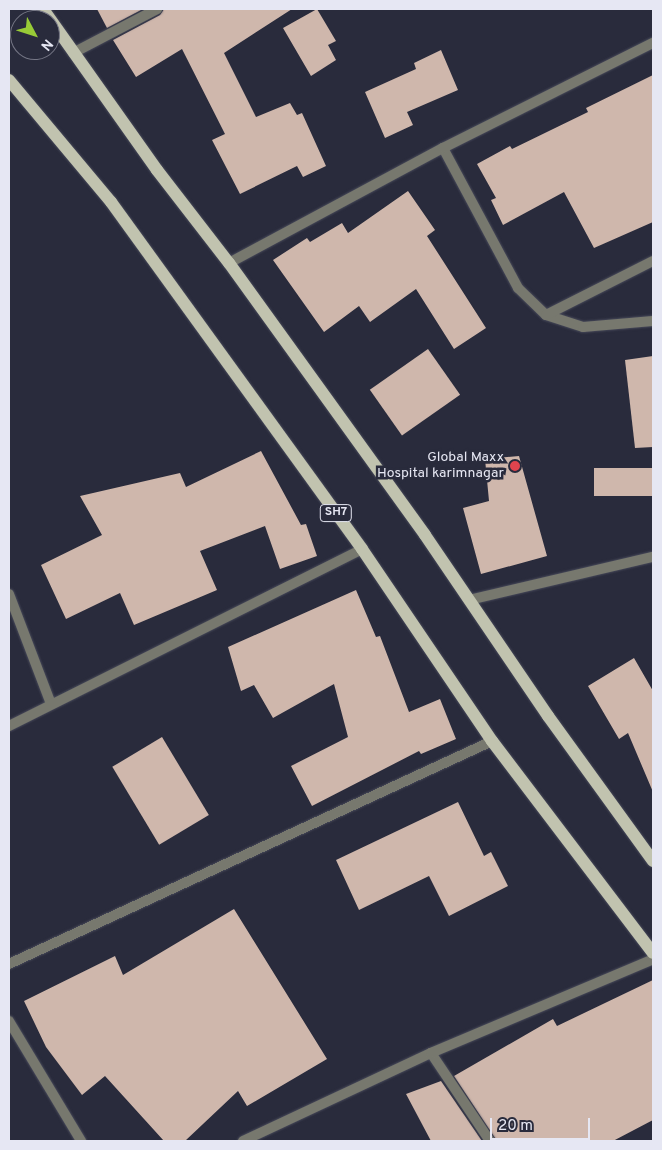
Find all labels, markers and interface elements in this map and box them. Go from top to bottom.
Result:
north arrow [10,10,60,60]
text: N [36,35,56,54]
place label: Global Maxx Hospital karimnagar [377,450,504,482]
marker: Global Maxx Hospital karimnagar [508,459,522,473]
road number: SH7 [320,503,352,522]
scale bar [492,1108,592,1140]
text: 20 m [498,1117,533,1136]

